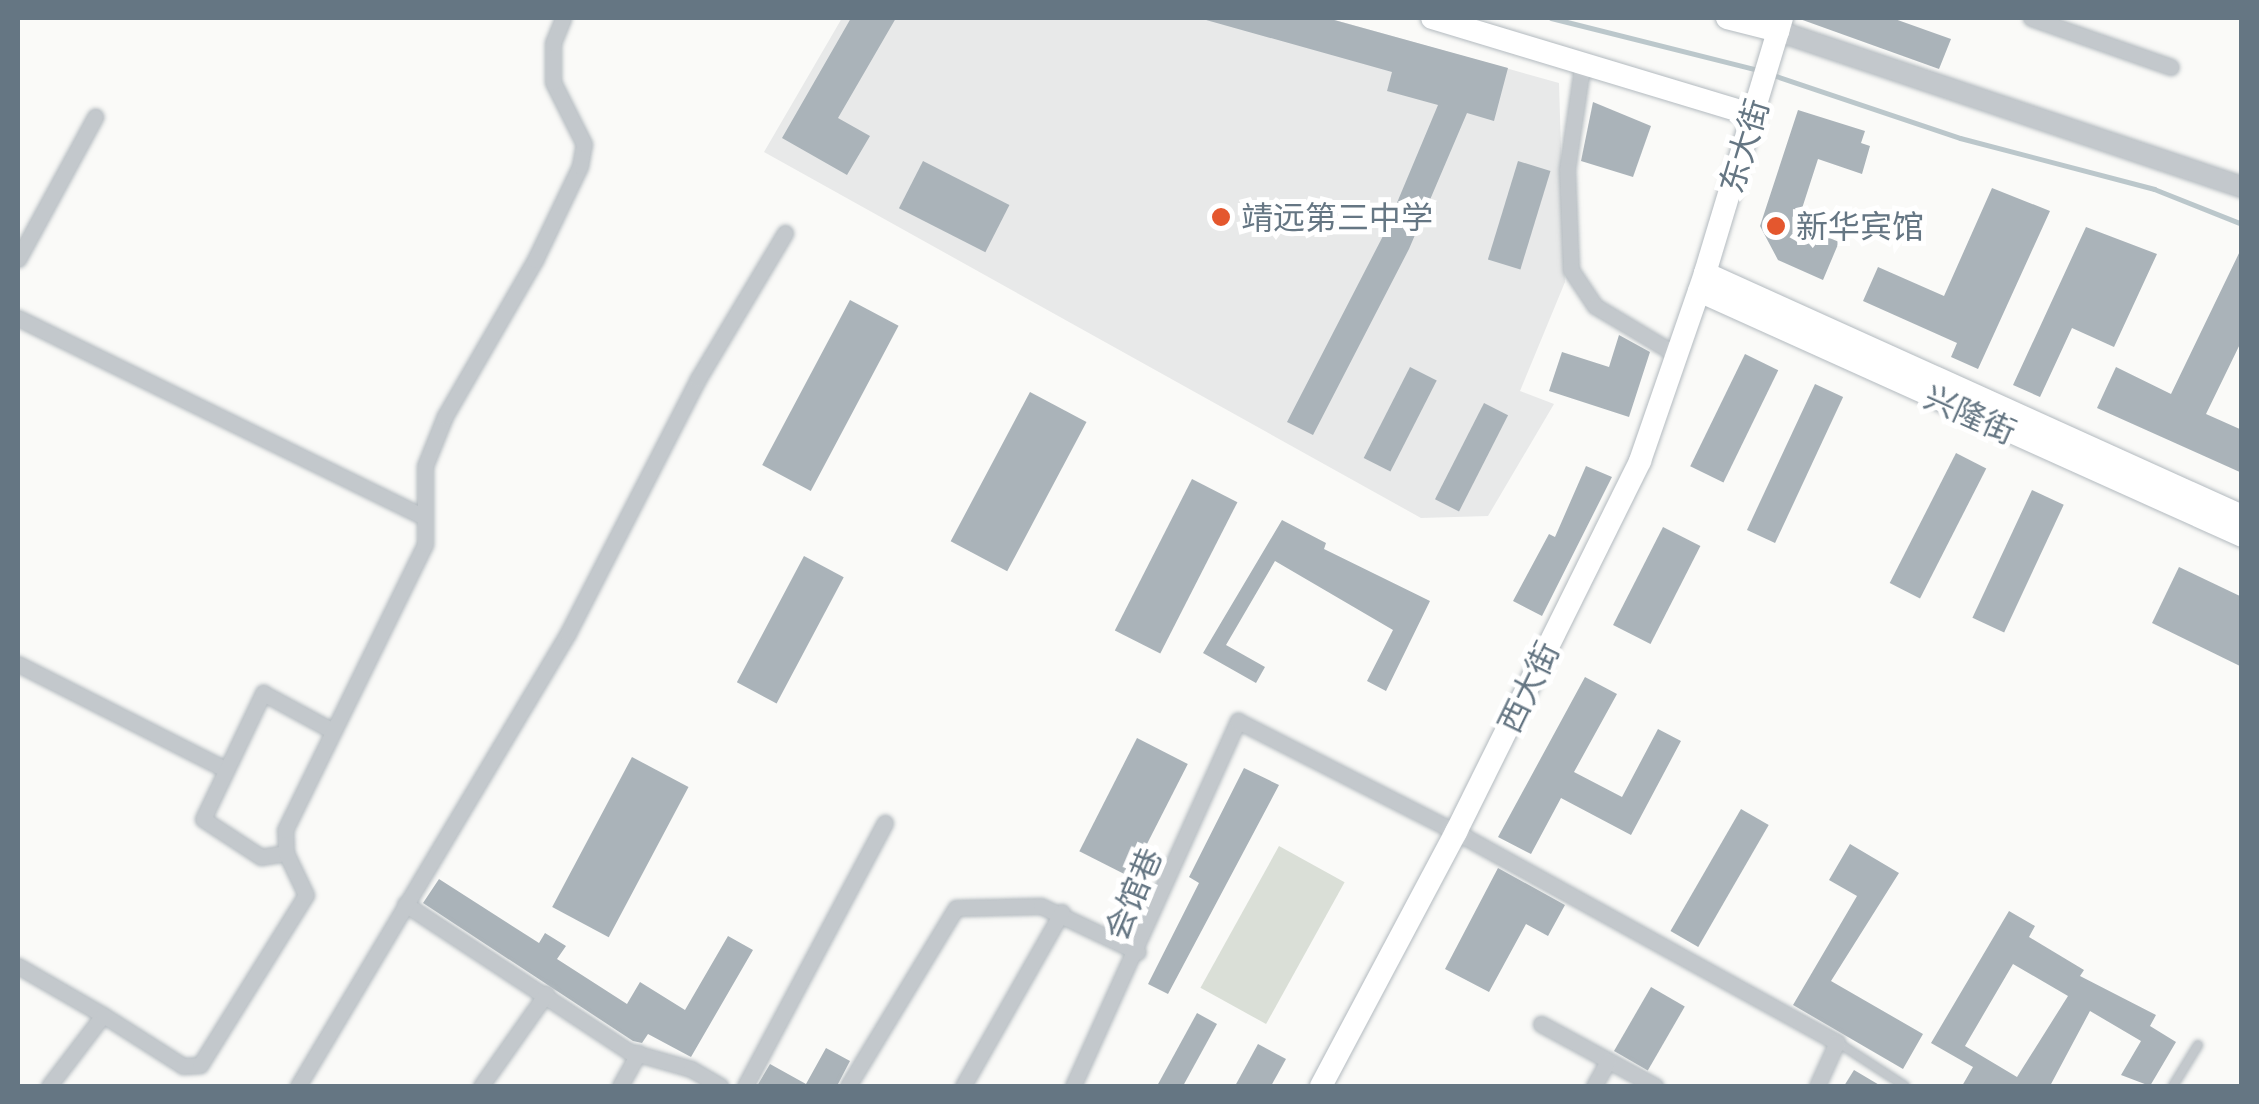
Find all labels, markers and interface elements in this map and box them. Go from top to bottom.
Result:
street label: 东大街 [1712,94,1776,198]
place label: 靖远第三中学 [1241,198,1433,236]
marker: 靖远第三中学 [1210,206,1232,228]
place label: 新华宾馆 [1796,207,1924,245]
marker: 新华宾馆 [1765,215,1787,237]
street label: 兴隆街 [1918,377,2022,451]
street label: 西大街 [1490,635,1566,739]
street label: 会馆巷 [1097,842,1169,946]

